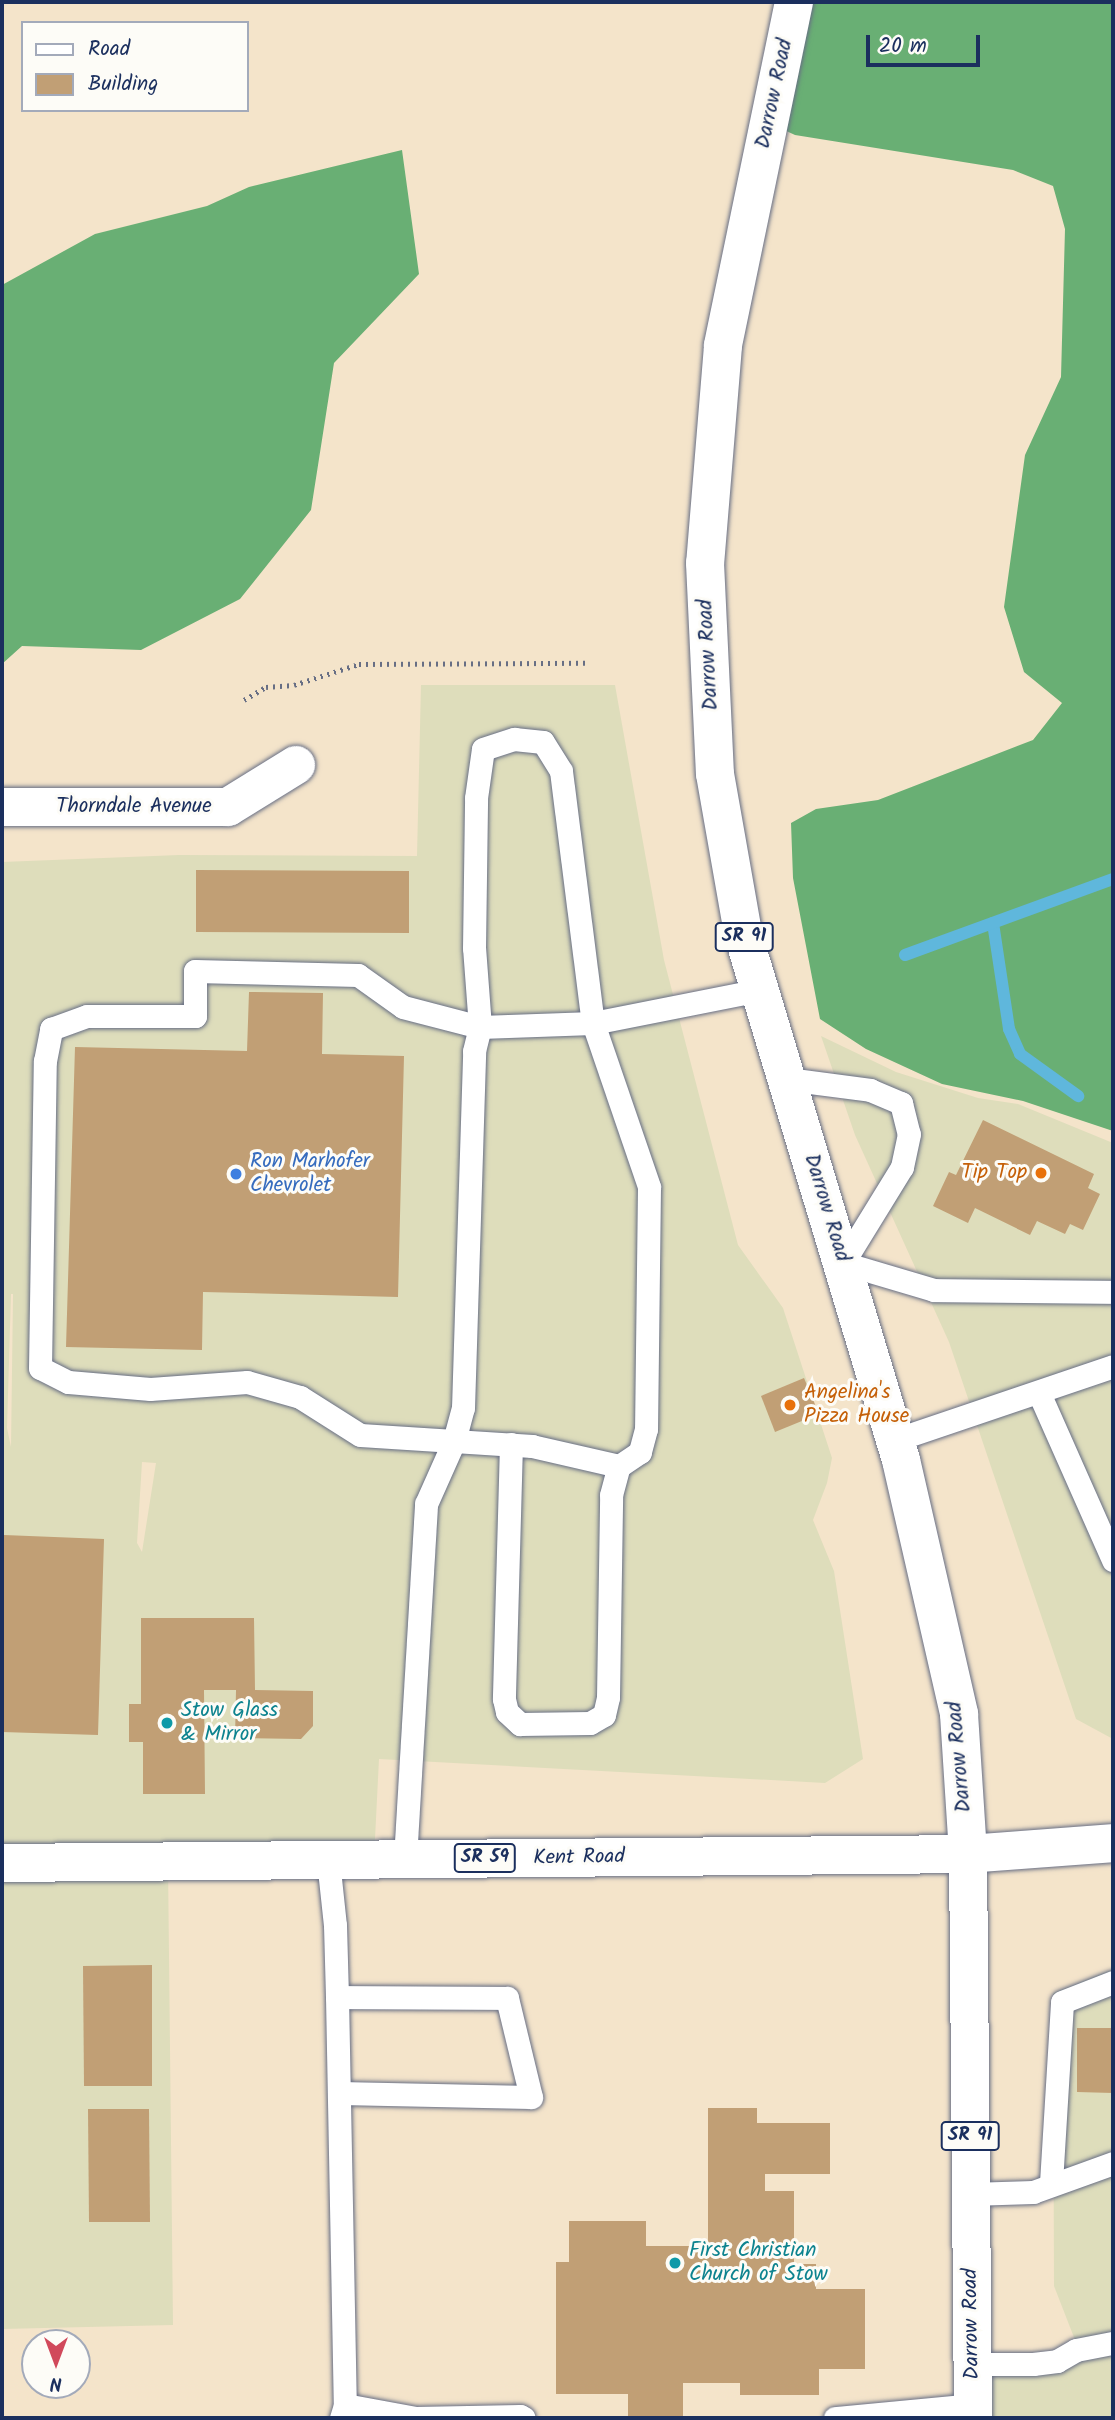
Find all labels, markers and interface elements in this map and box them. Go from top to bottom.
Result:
legend [21,21,248,112]
scale bar [870,21,984,65]
text: 20 m [879,30,927,63]
text: Road [88,33,130,66]
street label: Darrow Road [751,37,799,151]
text: Building [88,68,158,101]
street label: Darrow Road [694,599,724,711]
street label: Thorndale Avenue [56,794,212,820]
road number: SR 91 [714,922,774,953]
place label: Ron Marhofer Chevrolet [250,1149,370,1199]
street label: Darrow Road [798,1151,854,1265]
place label: Tip Top [962,1160,1027,1186]
marker: Tip Top [1033,1165,1049,1181]
marker: Ron Marhofer Chevrolet [228,1166,244,1182]
place label: Angelina's Pizza House [804,1380,909,1430]
marker: Angelina's Pizza House [782,1397,798,1413]
place label: Stow Glass & Mirror [181,1698,278,1748]
street label: Darrow Road [943,1700,977,1814]
marker: Stow Glass & Mirror [159,1715,175,1731]
road number: SR 59 [454,1842,516,1874]
street label: Kent Road [533,1845,625,1871]
road number: SR 91 [940,2120,1000,2152]
place label: First Christian Church of Stow [689,2238,828,2288]
marker: First Christian Church of Stow [667,2255,683,2271]
street label: Darrow Road [958,2268,986,2380]
north arrow [21,2329,91,2399]
text: N [50,2368,62,2398]

